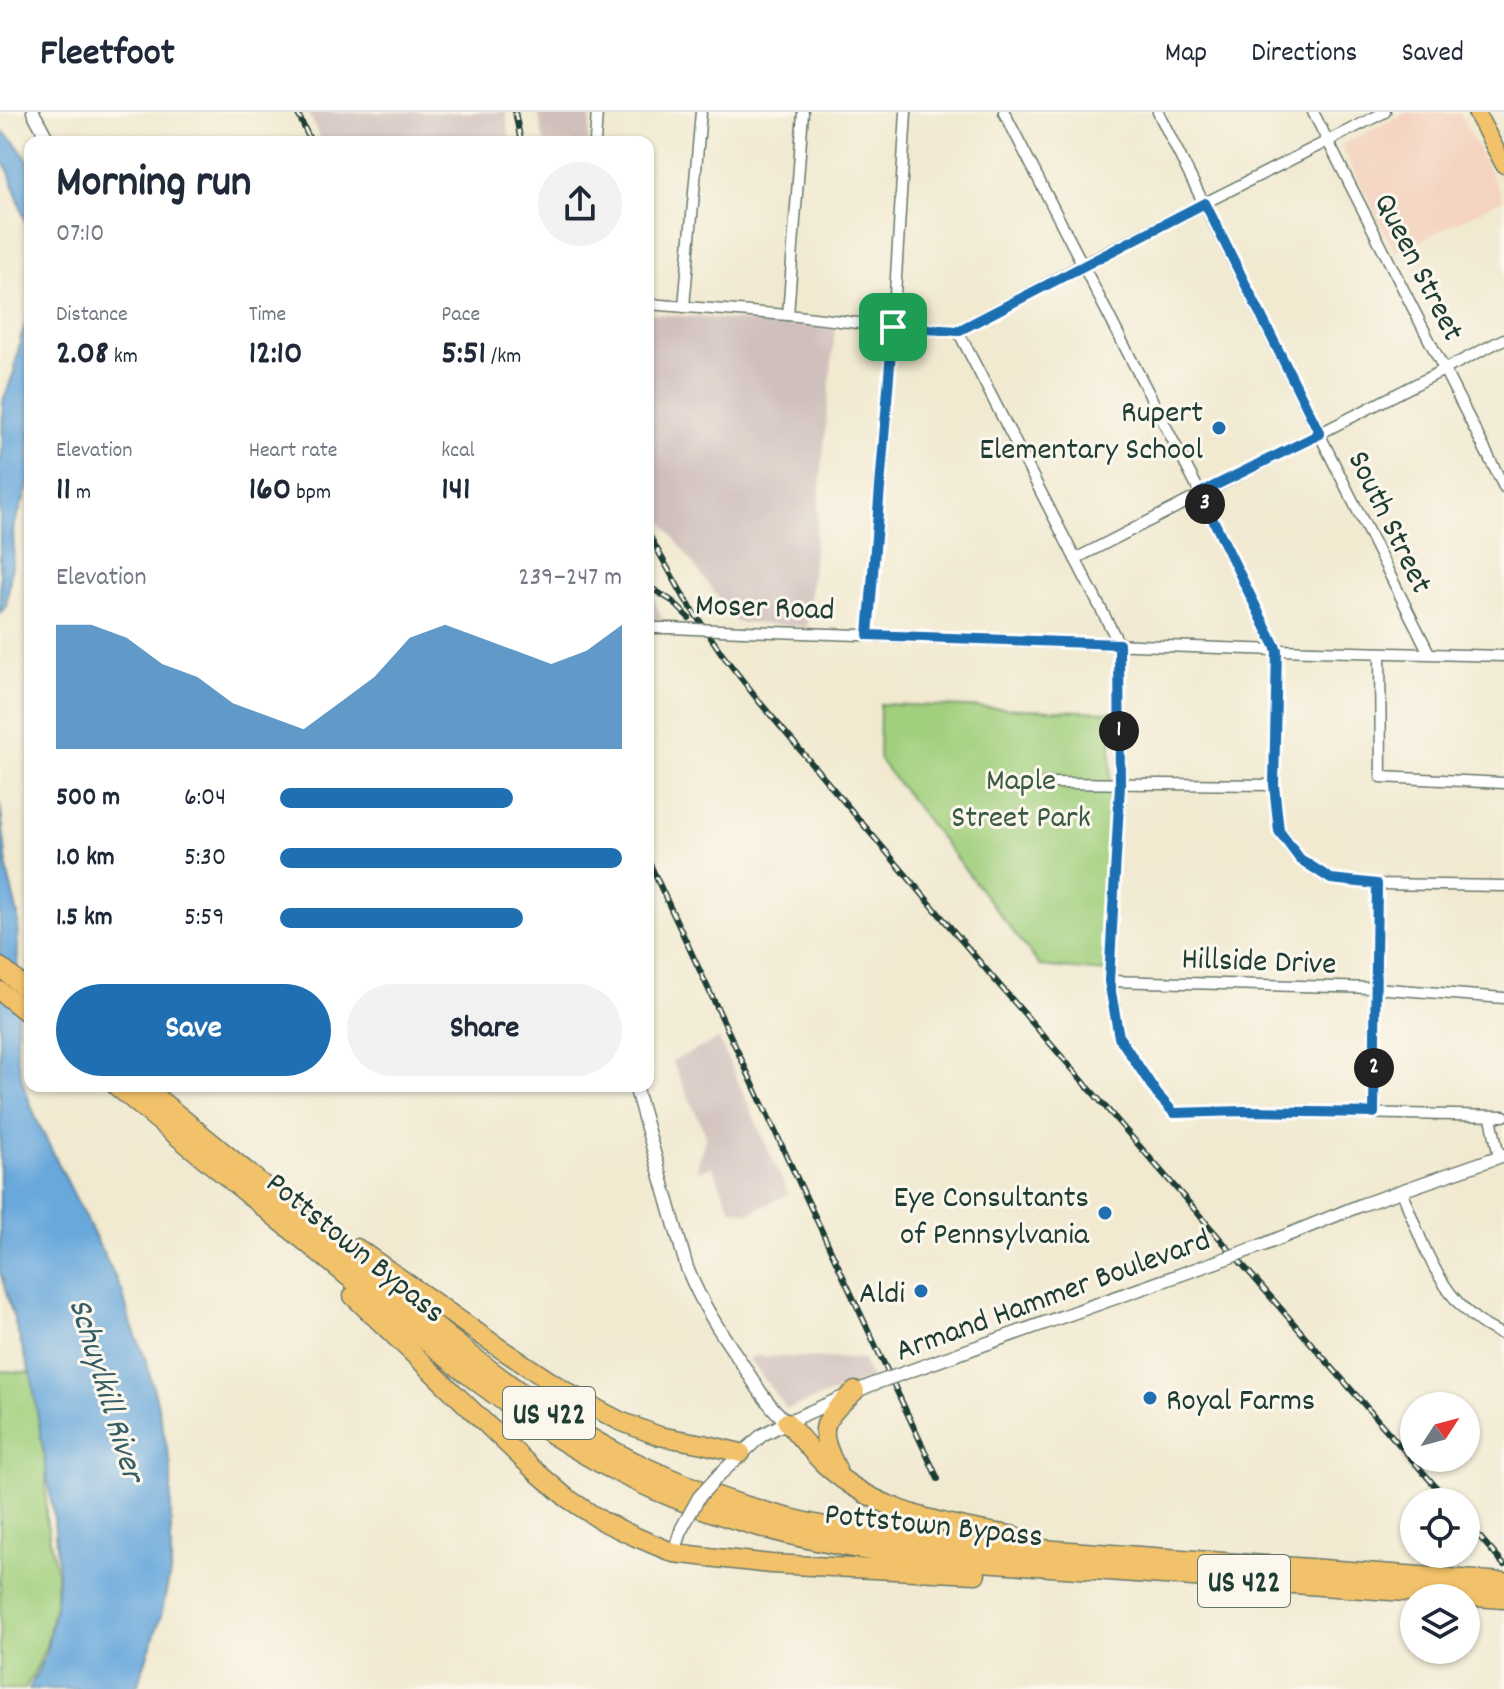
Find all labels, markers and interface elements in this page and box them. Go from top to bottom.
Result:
text: Fleetfoot [40,28,175,83]
text: Map [1165,35,1207,75]
text: Directions [1251,35,1357,75]
text: Saved [1401,35,1464,75]
text: Morning run [56,154,251,217]
button: share [538,162,622,246]
street label: Queen Street [1360,186,1474,350]
text: 07:10 [56,216,104,253]
pin [859,293,927,361]
text: Distance [56,300,128,331]
text: Time [249,300,286,331]
text: Pace [441,300,480,331]
icon: arrive [871,305,915,349]
text: 2.08 [56,331,109,380]
text: 12:10 [249,331,303,380]
text: 5:51 [441,331,486,380]
text: km [109,342,138,373]
text: /km [486,342,521,373]
place label: Rupert Elementary School [979,392,1203,475]
marker: Rupert Elementary School [1210,419,1228,437]
text: Elevation [56,436,133,467]
text: Heart rate [249,436,338,467]
text: kcal [441,436,475,467]
street label: South Street [1333,444,1442,603]
text: 11 [56,467,71,516]
text: 160 [249,467,291,516]
text: 141 [441,467,470,516]
text: m [71,478,91,509]
text: bpm [291,478,331,509]
pin: 3 [1185,484,1225,524]
text: 3 [1200,488,1210,519]
text: Elevation [56,560,146,597]
text: 239–247 m [518,560,622,597]
street label: Moser Road [694,585,835,635]
pin: 1 [1099,711,1139,751]
text: 1 [1117,715,1121,746]
park label: Maple Street Park [951,760,1091,843]
text: 500 m [56,780,120,817]
text: 6:04 [184,780,226,817]
text: 1.0 km [56,840,115,877]
text: 5:30 [184,840,226,877]
text: 1.5 km [56,900,113,937]
text: 5:59 [184,900,224,937]
street label: Hillside Drive [1181,938,1337,990]
button: Save [56,984,331,1076]
button: Share [347,984,622,1076]
pin: 2 [1354,1048,1394,1088]
text: 2 [1369,1052,1379,1083]
street label: Pottstown Bypass [254,1163,454,1337]
place label: Eye Consultants of Pennsylvania [894,1177,1090,1260]
marker: Eye Consultants of Pennsylvania [1096,1204,1114,1222]
street label: Armand Hammer Boulevard [890,1219,1218,1376]
place label: Aldi [859,1273,905,1319]
marker: Aldi [912,1282,930,1300]
water label: Schuylkill River [53,1293,156,1492]
place label: Royal Farms [1166,1380,1315,1426]
road number: US 422 [503,1387,595,1439]
marker: Royal Farms [1141,1389,1159,1407]
north arrow [1400,1392,1480,1472]
map controls [1400,1392,1480,1664]
button: locate [1400,1488,1480,1568]
street label: Pottstown Bypass [822,1494,1045,1562]
road number: US 422 [1198,1555,1290,1607]
button: layers [1400,1584,1480,1664]

